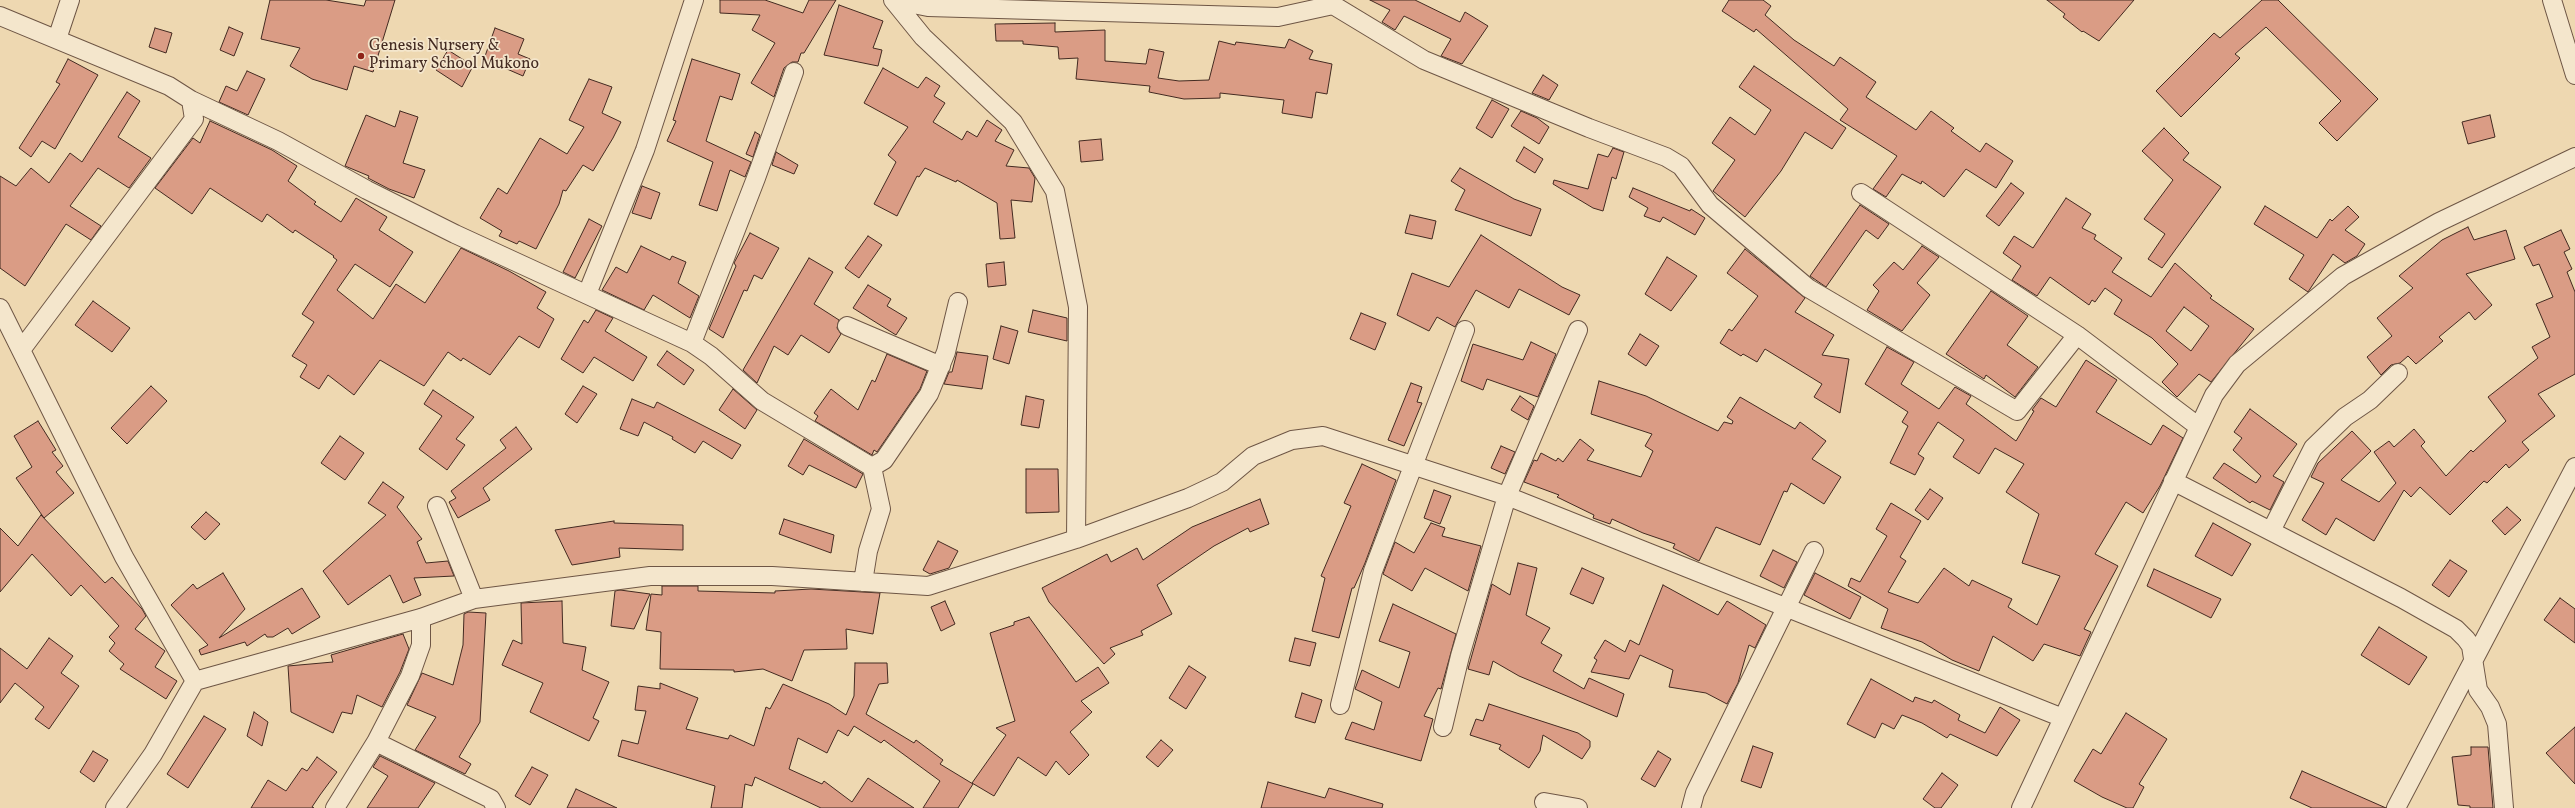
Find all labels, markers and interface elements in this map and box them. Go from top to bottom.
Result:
place label: Genesis Nursery & Primary School Mukono [369,37,539,75]
marker: Genesis Nursery & Primary School Mukono [356,51,366,61]

